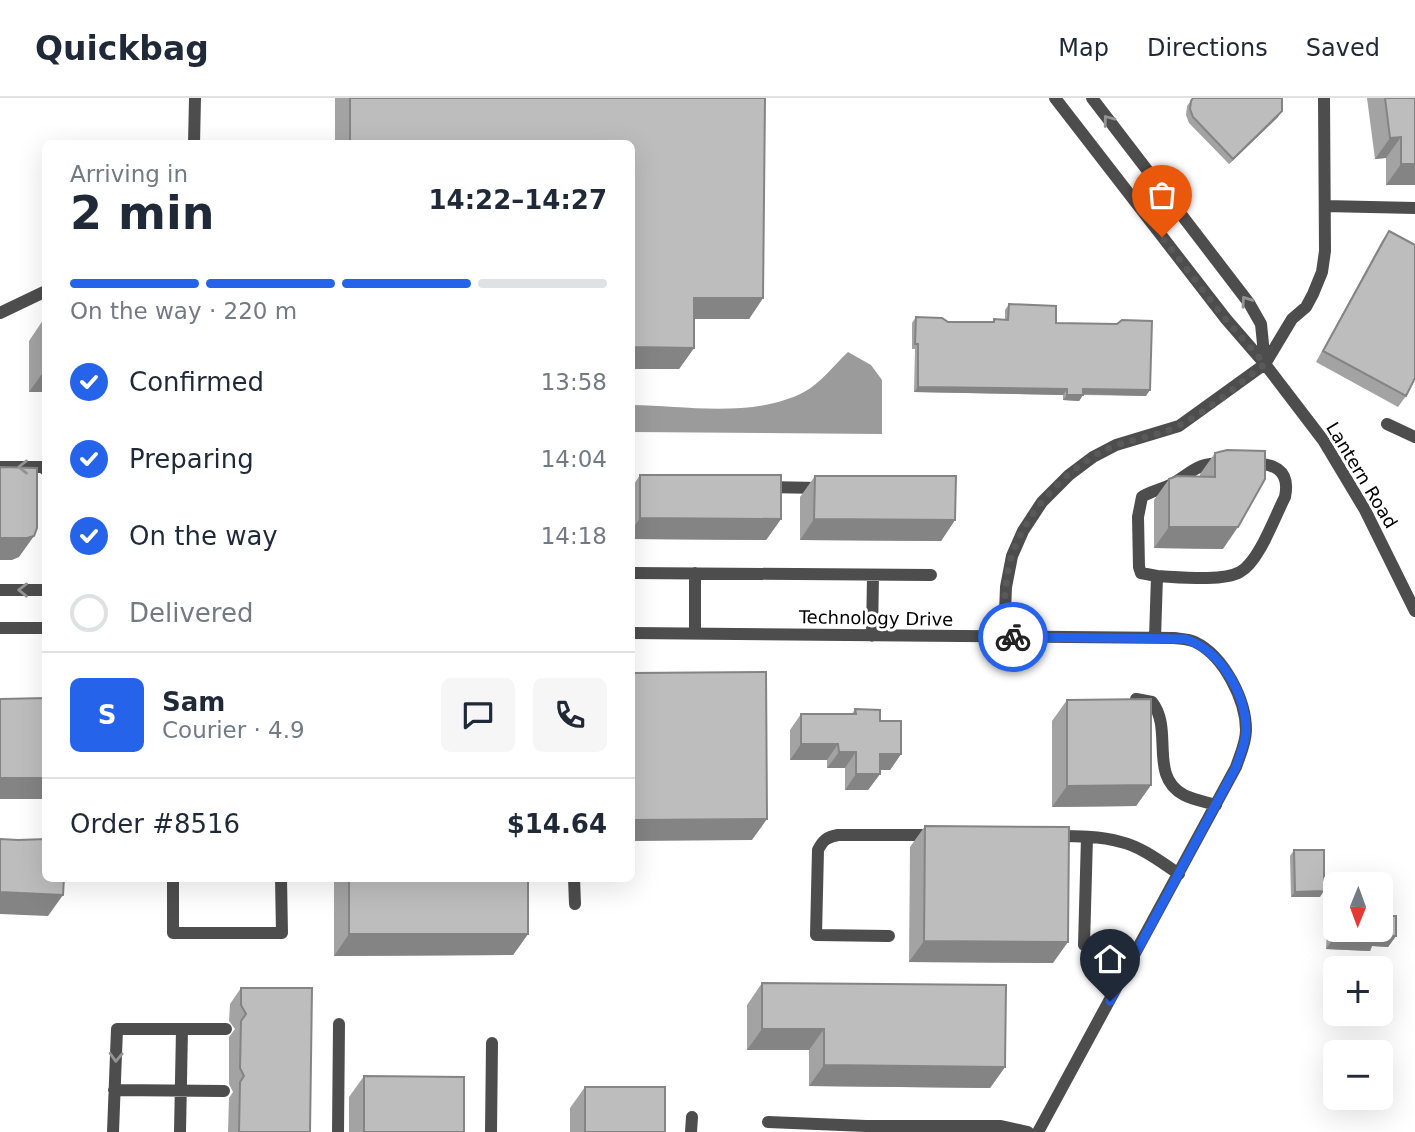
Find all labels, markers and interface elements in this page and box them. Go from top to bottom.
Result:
text: Quickbag [35,29,209,68]
text: Map [1058,34,1109,62]
text: Directions [1147,34,1268,62]
text: Saved [1306,34,1380,62]
one-way arrow [1104,115,1117,127]
text: Arriving in [70,161,188,187]
pin [1132,165,1192,237]
icon: bag [1143,176,1181,214]
text: 14:22–14:27 [428,185,607,215]
text: 2 min [70,186,214,240]
one-way arrow [1242,296,1254,309]
text: On the way · 220 m [70,298,297,324]
icon: check [70,363,108,401]
text: Confirmed [129,367,264,397]
text: 13:58 [541,369,607,395]
street label: Lantern Road [1322,418,1402,532]
icon: check [70,440,108,478]
text: Preparing [129,444,254,474]
text: 14:04 [541,446,607,472]
one-way arrow [17,459,28,475]
icon: check [70,517,108,555]
text: On the way [129,521,278,551]
text: 14:18 [541,523,607,549]
one-way arrow [17,582,28,598]
text: Delivered [129,598,253,628]
courier [978,602,1048,672]
street label: Technology Drive [798,606,953,630]
icon: bike [994,618,1032,656]
button: chat [441,678,515,752]
button: phone [533,678,607,752]
text: Sam [162,687,225,717]
text: S [98,700,116,730]
text: Courier · 4.9 [162,717,305,743]
text: Order #8516 [70,809,240,839]
text: $14.64 [507,809,607,839]
north arrow [1323,872,1393,942]
map controls [1323,872,1393,1110]
pin [1080,929,1140,1001]
icon: home [1091,940,1129,978]
button: + [1323,956,1393,1026]
button: − [1323,1040,1393,1110]
one-way arrow [108,1051,123,1062]

